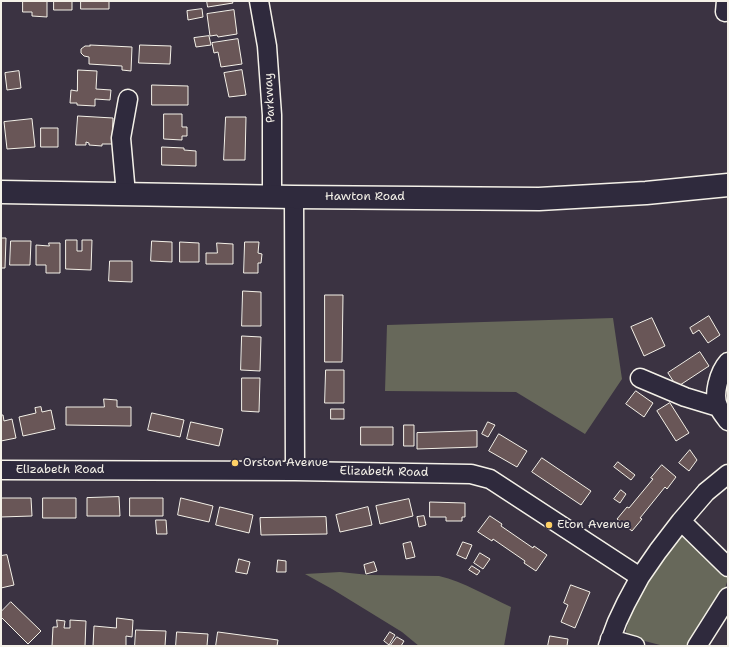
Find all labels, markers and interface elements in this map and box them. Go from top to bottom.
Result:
street label: Parkway [262,73,278,123]
street label: Hawton Road [325,190,405,204]
place label: Orston Avenue [243,456,328,470]
marker: Orston Avenue [230,458,240,468]
street label: Elizabeth Road [16,463,104,477]
street label: Elizabeth Road [340,464,428,480]
place label: Eton Avenue [557,518,630,532]
marker: Eton Avenue [544,520,554,530]

